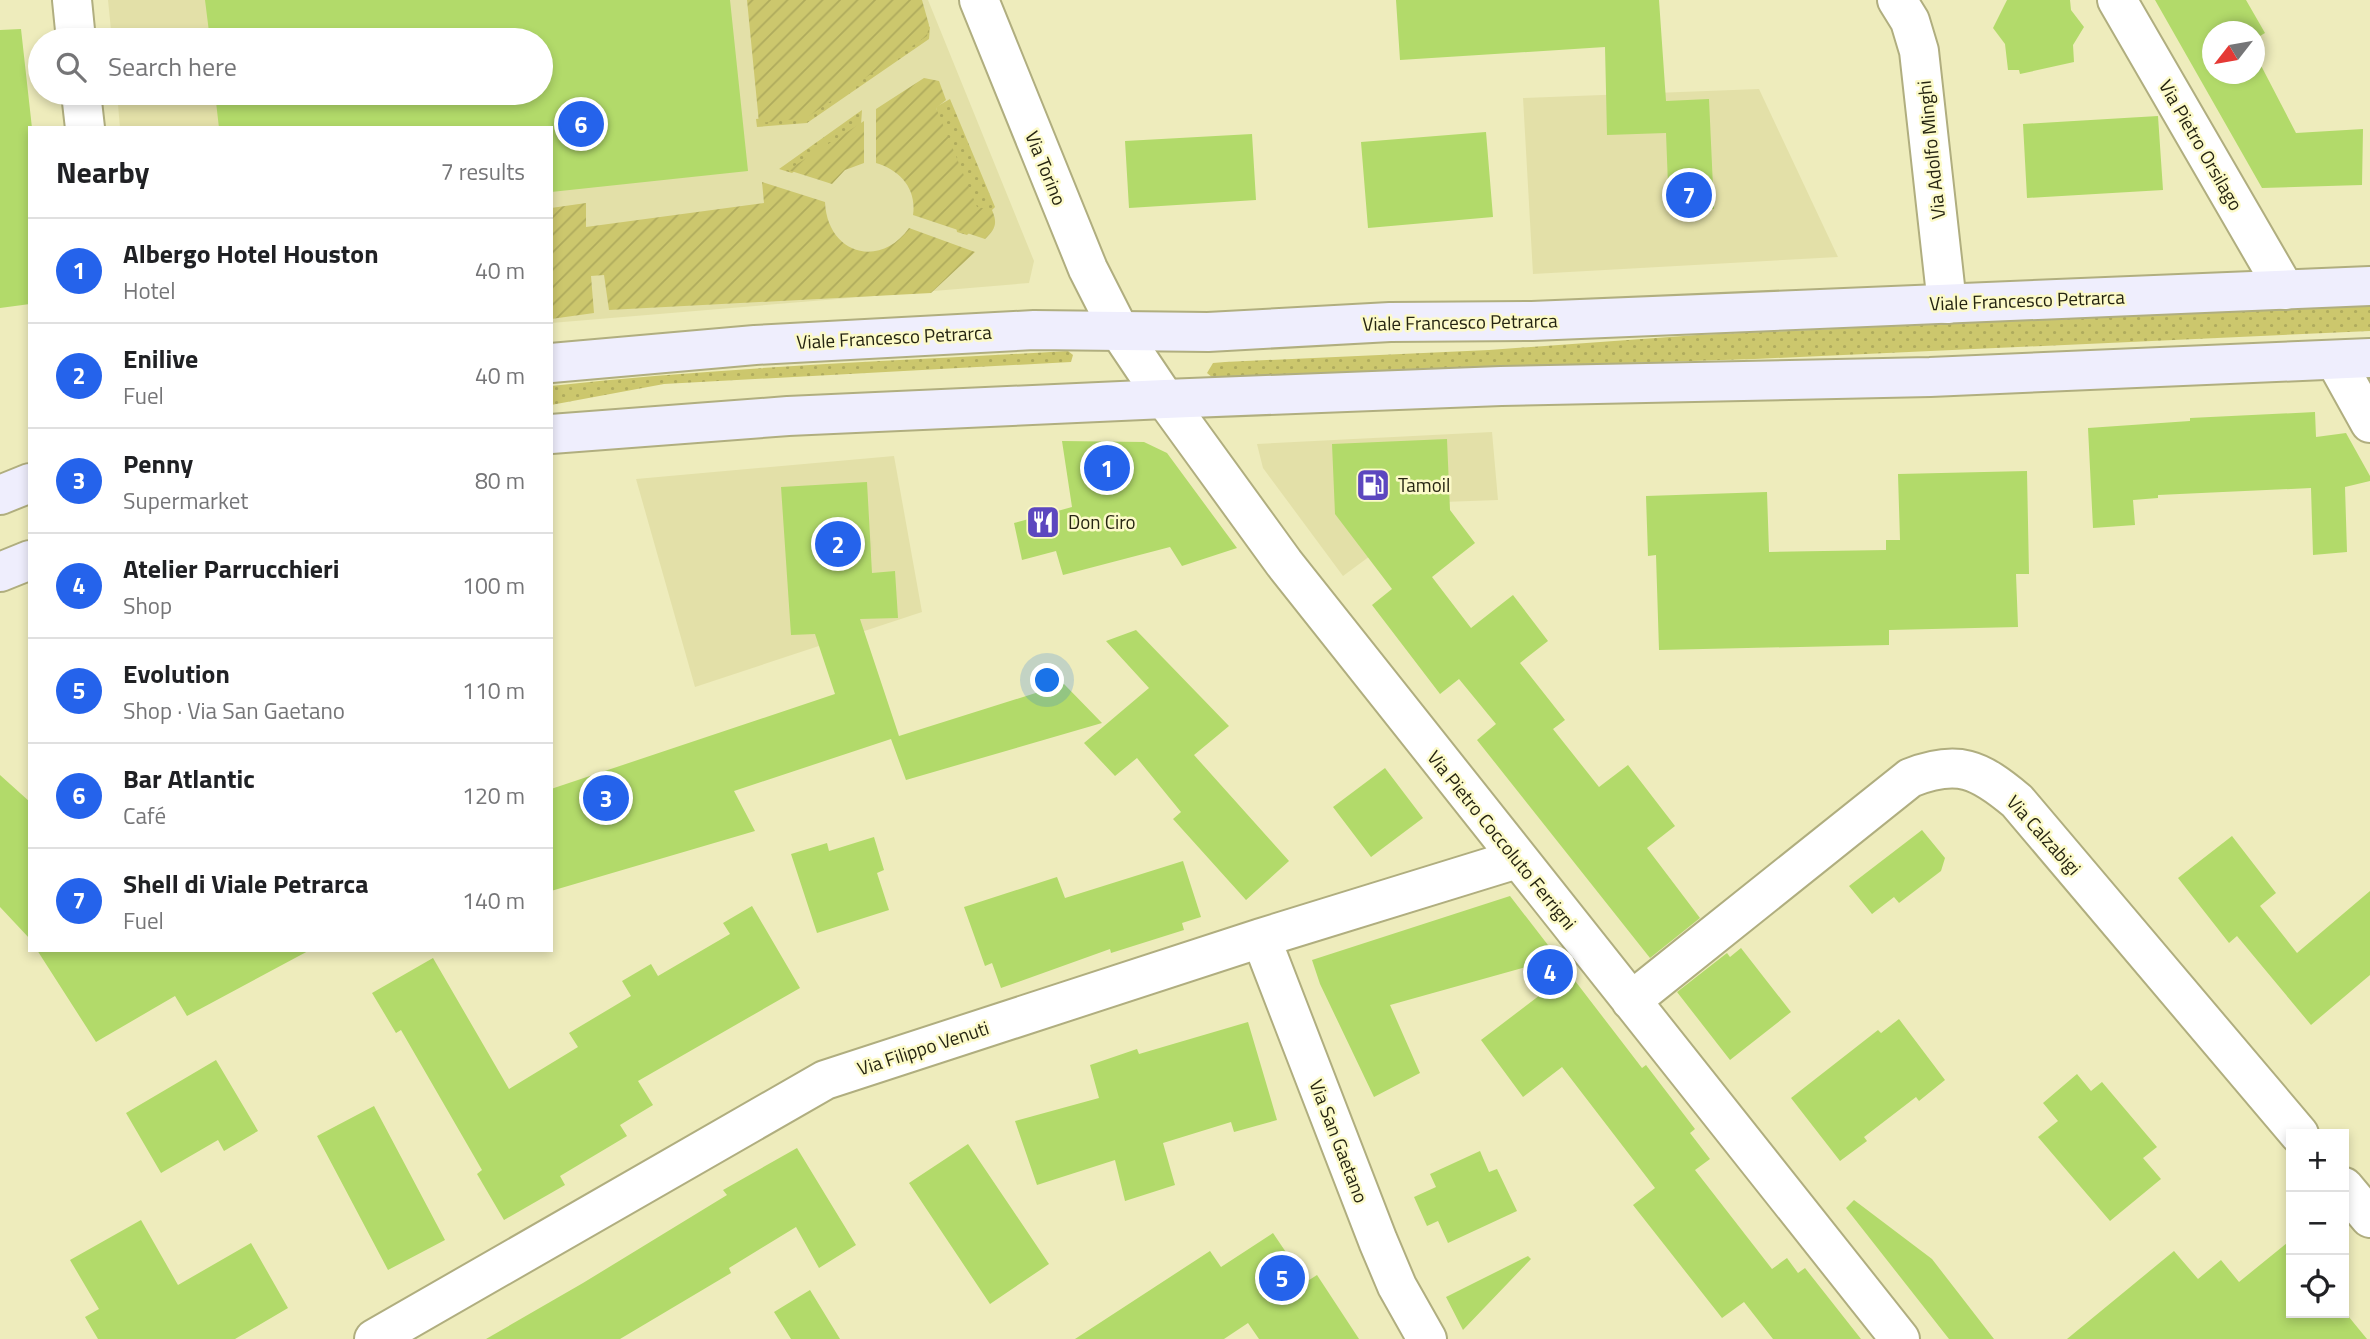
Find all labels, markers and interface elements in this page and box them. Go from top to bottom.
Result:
north arrow [2202,21,2265,84]
search box [28,28,553,105]
text: Search here [108,47,237,86]
icon: search [52,48,90,86]
street label: Via Pietro Orsilago [2152,74,2251,216]
street label: Via Adolfo Minghi [1909,79,1952,221]
pin: 6 [558,98,604,150]
street label: Via Torino [1018,126,1075,209]
text: Nearby [56,149,149,195]
text: 7 results [441,154,525,189]
pin: 7 [1666,169,1712,221]
text: Albergo Hotel Houston [123,234,379,273]
text: 1 [73,253,85,288]
text: 40 m [475,253,525,288]
text: Hotel [123,273,175,308]
street label: Viale Francesco Petrarca [1929,282,2126,317]
street label: Viale Francesco Petrarca [1362,305,1558,338]
street label: Viale Francesco Petrarca [796,317,993,356]
text: Enilive [123,339,198,378]
text: 2 [73,358,85,393]
text: 40 m [475,358,525,393]
text: Fuel [123,378,164,413]
pin: 1 [1084,442,1130,494]
text: Penny [123,444,193,483]
text: 3 [73,463,85,498]
text: 80 m [475,463,525,498]
fuel station icon: Tamoil [1354,466,1392,504]
place label: Tamoil [1398,470,1450,499]
text: Supermarket [123,483,248,518]
restaurant icon: Don Ciro [1024,503,1062,541]
place label: Don Ciro [1068,507,1136,536]
pin: 2 [815,518,861,570]
text: Atelier Parrucchieri [123,549,339,588]
text: 4 [73,568,85,603]
text: 100 m [462,568,525,603]
text: Shop [123,588,172,623]
text: Evolution [123,654,230,693]
your location [1030,663,1064,697]
text: 5 [73,673,85,708]
text: 110 m [462,673,525,708]
text: Shop · Via San Gaetano [123,693,345,728]
street label: Via Pietro Coccoluto Ferrigni [1421,744,1584,936]
text: Bar Atlantic [123,759,255,798]
pin: 3 [583,772,629,824]
text: 6 [73,778,85,813]
text: 120 m [462,778,525,813]
street label: Via Calzabigi [2000,788,2088,881]
text: Café [123,798,166,833]
text: Shell di Viale Petrarca [123,864,368,903]
text: 7 [73,883,85,918]
text: 140 m [462,883,525,918]
text: Fuel [123,903,164,938]
pin: 4 [1527,946,1573,998]
street label: Via Filippo Venuti [853,1013,992,1082]
street label: Via San Gaetano [1303,1075,1376,1207]
map controls [2286,1129,2349,1318]
button: + [2286,1129,2349,1192]
button: − [2286,1192,2349,1255]
pin: 5 [1259,1252,1305,1304]
button: locate [2286,1255,2349,1318]

